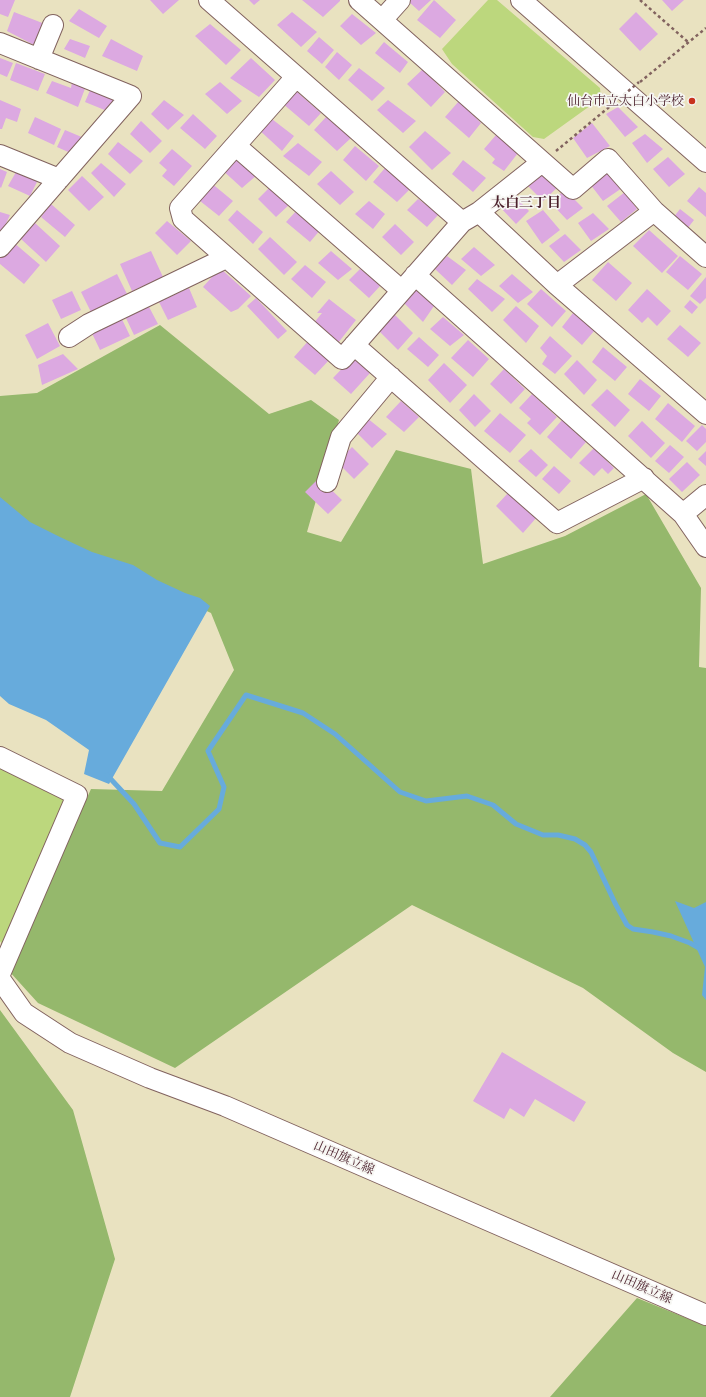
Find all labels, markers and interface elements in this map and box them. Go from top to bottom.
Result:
place label: 仙台市立太白小学校 [567,93,684,109]
marker: 仙台市立太白小学校 [687,96,697,106]
district label: 太白三丁目 [491,195,561,211]
street label: 山田旗立線 [311,1138,377,1178]
street label: 山田旗立線 [609,1267,675,1307]

